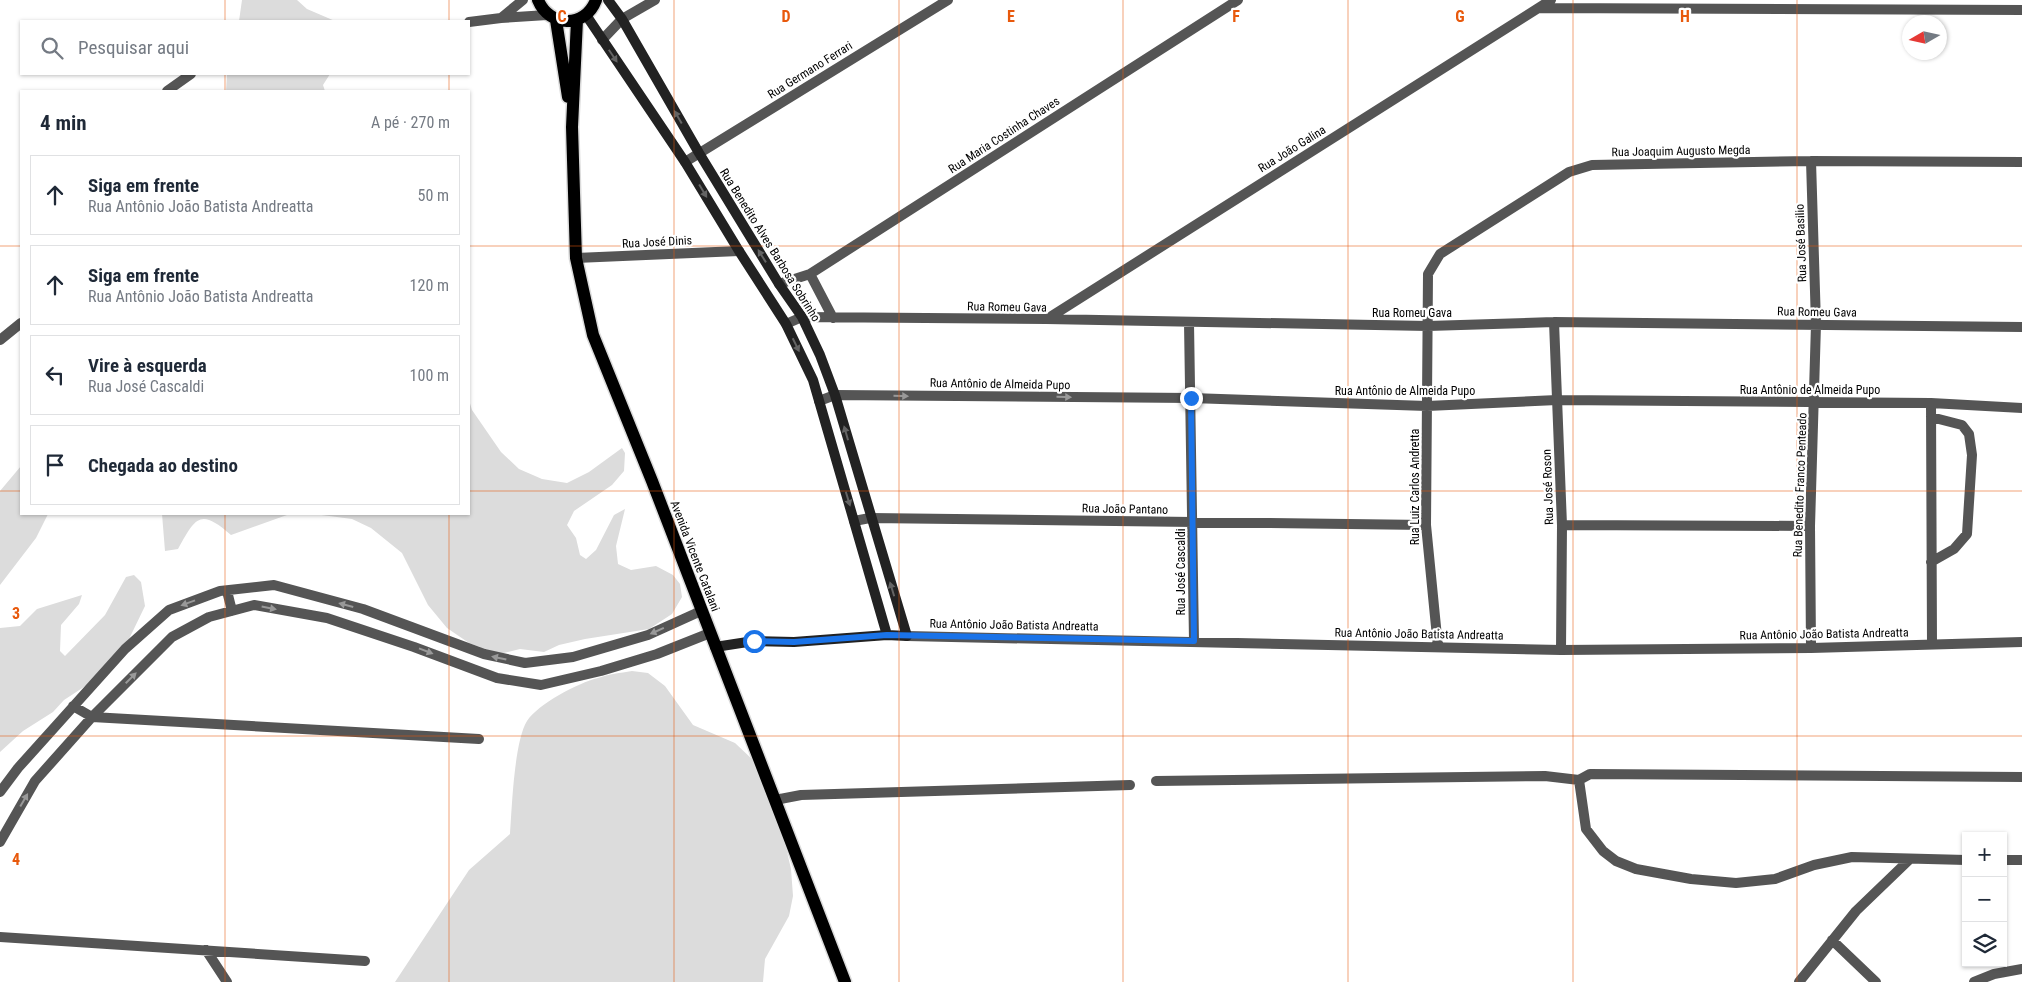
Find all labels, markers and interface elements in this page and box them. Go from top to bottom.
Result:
text: C [557,7,567,26]
text: D [781,7,791,26]
text: E [1007,7,1015,26]
text: F [1232,7,1240,26]
text: G [1455,7,1465,26]
text: H [1680,7,1690,26]
north arrow [1902,15,1947,60]
search box [20,20,470,75]
icon: search [38,34,66,62]
text: Pesquisar aqui [78,36,189,59]
street label: Rua Germano Ferrari [765,38,855,102]
one-way arrow [608,49,618,63]
street label: Rua Maria Costinha Chaves [946,94,1062,176]
one-way arrow [674,110,682,124]
text: 4 min [40,111,87,135]
text: A pé · 270 m [371,113,450,132]
street label: Rua João Galina [1256,123,1329,175]
street label: Rua Joaquim Augusto Megda [1611,143,1751,159]
street label: Rua Benedito Alves Barbosa Sobrinho [717,166,823,324]
text: Siga em frente [88,174,199,197]
icon: ahead [41,181,69,209]
one-way arrow [698,185,707,198]
text: 50 m [417,186,449,205]
text: Rua Antônio João Batista Andreatta [88,197,314,216]
street label: Rua José Basilio [1793,204,1809,282]
street label: Rua José Dinis [622,233,692,251]
one-way arrow [758,249,767,263]
text: Siga em frente [88,264,199,287]
icon: ahead [41,271,69,299]
text: 120 m [410,276,449,295]
text: Rua Antônio João Batista Andreatta [88,287,314,306]
street label: Rua Romeu Gava [967,299,1047,315]
street label: Rua Romeu Gava [1777,304,1857,320]
street label: Rua Romeu Gava [1372,306,1452,320]
one-way arrow [792,338,800,352]
text: Vire à esquerda [88,354,207,377]
icon: left [41,361,69,389]
text: 100 m [410,366,449,385]
street label: Rua Antônio de Almeida Pupo [930,376,1070,392]
text: Rua José Cascaldi [88,377,204,396]
street label: Rua Antônio de Almeida Pupo [1740,383,1880,397]
street label: Rua Antônio de Almeida Pupo [1335,384,1475,398]
route end [1180,387,1203,410]
one-way arrow [894,392,910,400]
one-way arrow [1056,393,1072,401]
street label: Rua Benedito Franco Penteado [1790,412,1810,558]
one-way arrow [842,426,850,441]
street label: Rua Luiz Carlos Andretta [1408,428,1422,545]
street label: Rua José Roson [1540,449,1556,525]
icon: arrive [41,451,69,479]
text: Chegada ao destino [88,454,238,477]
one-way arrow [844,491,852,506]
street label: Avenida Vicente Catalani [667,499,723,613]
street label: Rua João Pantano [1082,501,1168,517]
street label: Rua José Cascaldi [1174,528,1188,616]
one-way arrow [888,581,896,596]
one-way arrow [180,599,195,607]
one-way arrow [338,600,353,608]
text: 3 [12,604,20,623]
one-way arrow [262,604,278,612]
street label: Rua Antônio João Batista Andreatta [929,617,1099,633]
street label: Rua Antônio João Batista Andreatta [1334,626,1504,642]
street label: Rua Antônio João Batista Andreatta [1739,626,1909,642]
one-way arrow [650,627,664,635]
route start [743,630,766,653]
one-way arrow [418,648,433,656]
one-way arrow [491,653,507,661]
one-way arrow [125,672,137,684]
one-way arrow [20,793,28,807]
map controls [1962,832,2007,967]
button: + [1962,832,2007,877]
text: 4 [12,850,20,869]
button: − [1962,877,2007,922]
button: layers [1962,922,2007,967]

